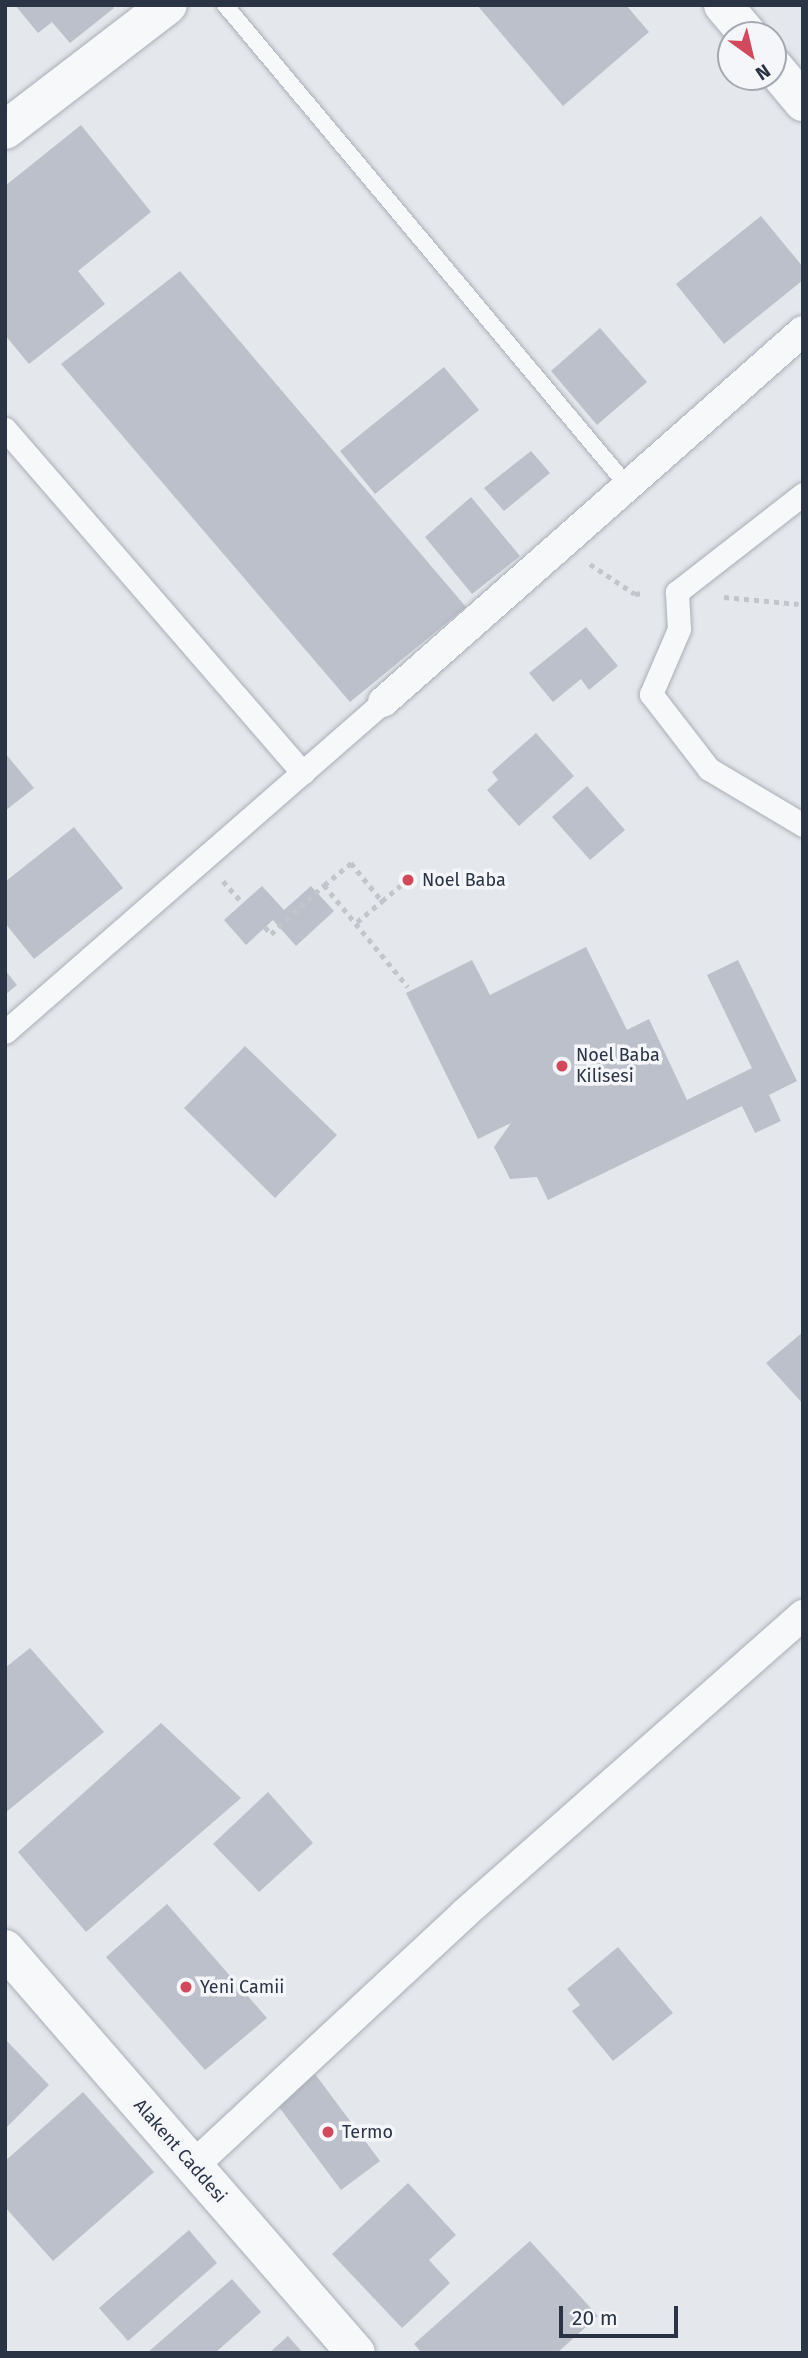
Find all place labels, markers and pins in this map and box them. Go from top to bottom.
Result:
place label: Noel Baba [422,869,506,891]
marker: Noel Baba [400,872,416,888]
place label: Noel Baba Kilisesi [576,1045,660,1088]
marker: Noel Baba Kilisesi [554,1058,570,1074]
place label: Yeni Camii [200,1976,284,1998]
marker: Yeni Camii [178,1979,194,1995]
place label: Termo [342,2121,393,2143]
marker: Termo [320,2124,336,2140]

